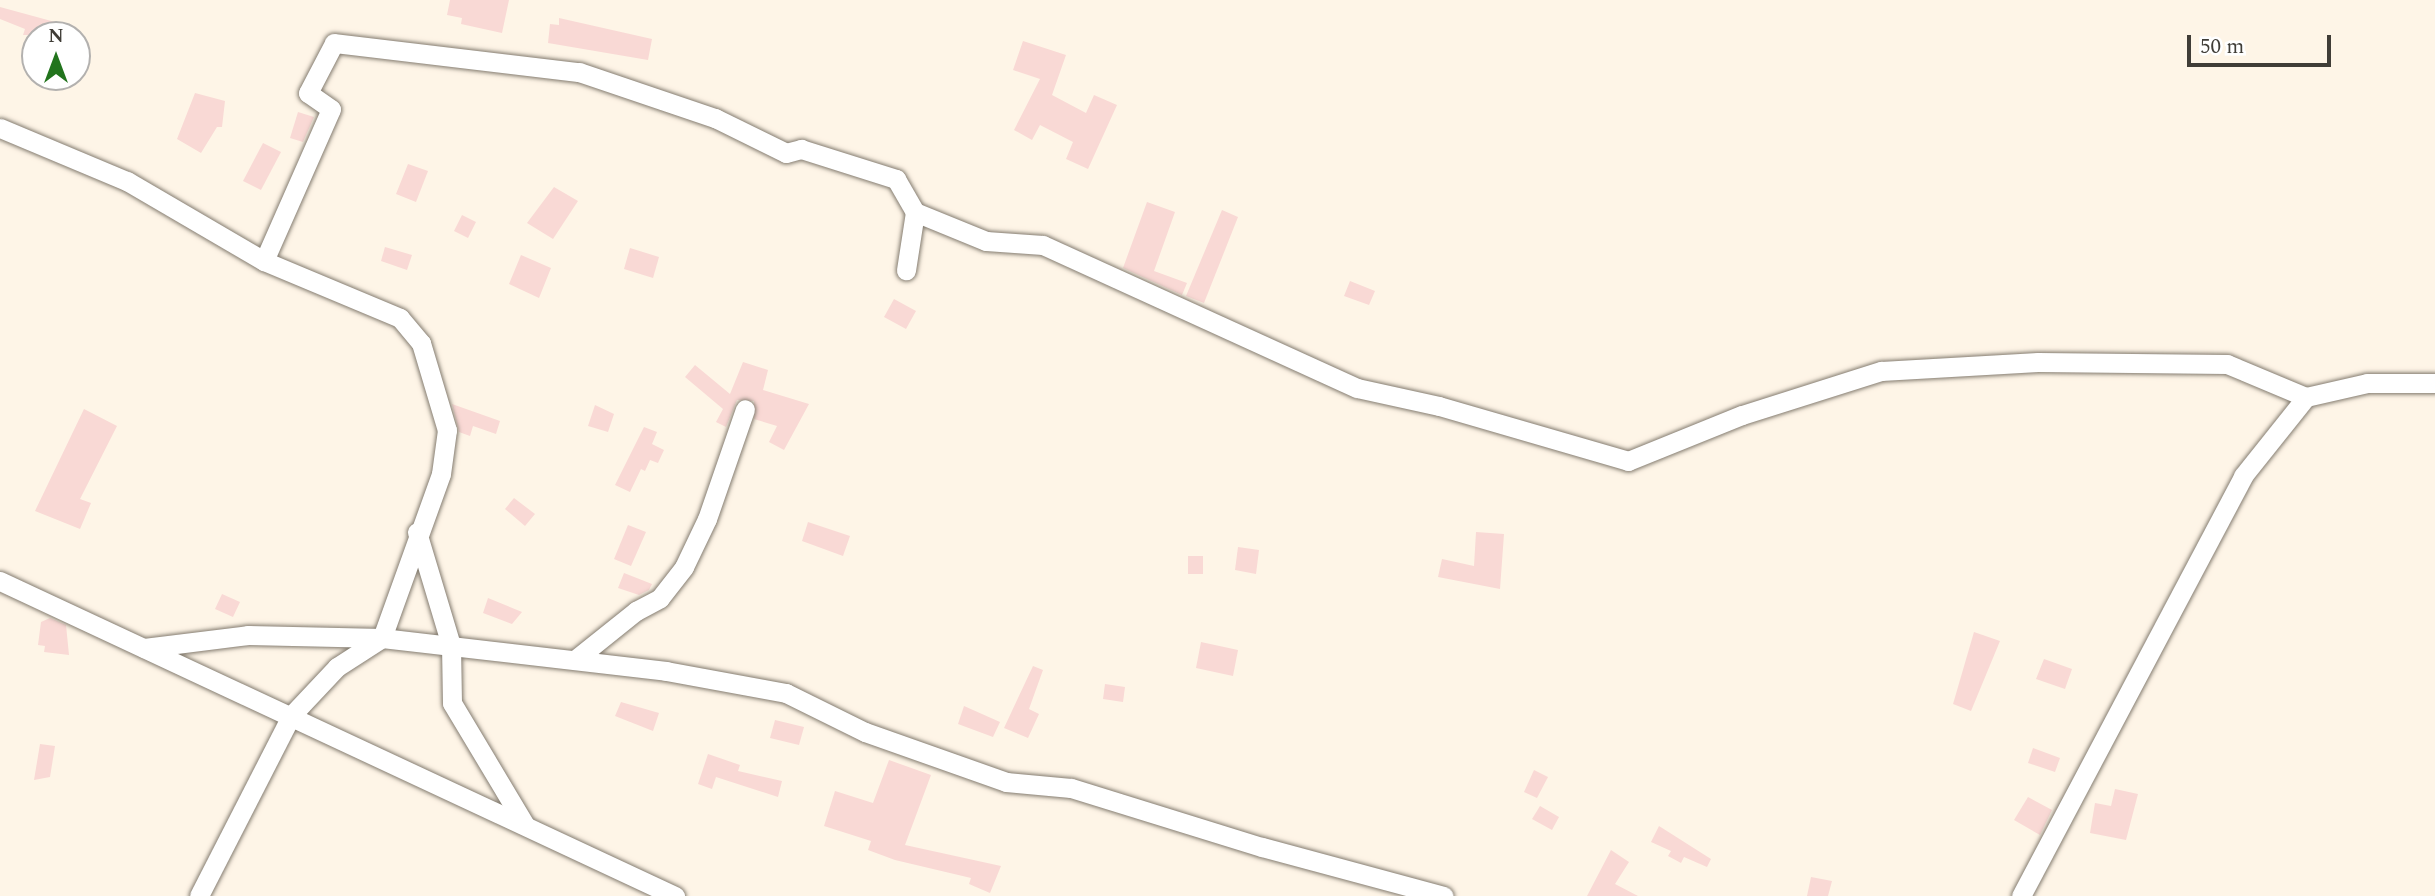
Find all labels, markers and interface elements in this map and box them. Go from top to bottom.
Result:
north arrow [21,21,91,91]
scale bar [2190,21,2334,65]
text: N [48,22,64,51]
text: 50 m [2200,31,2244,63]

